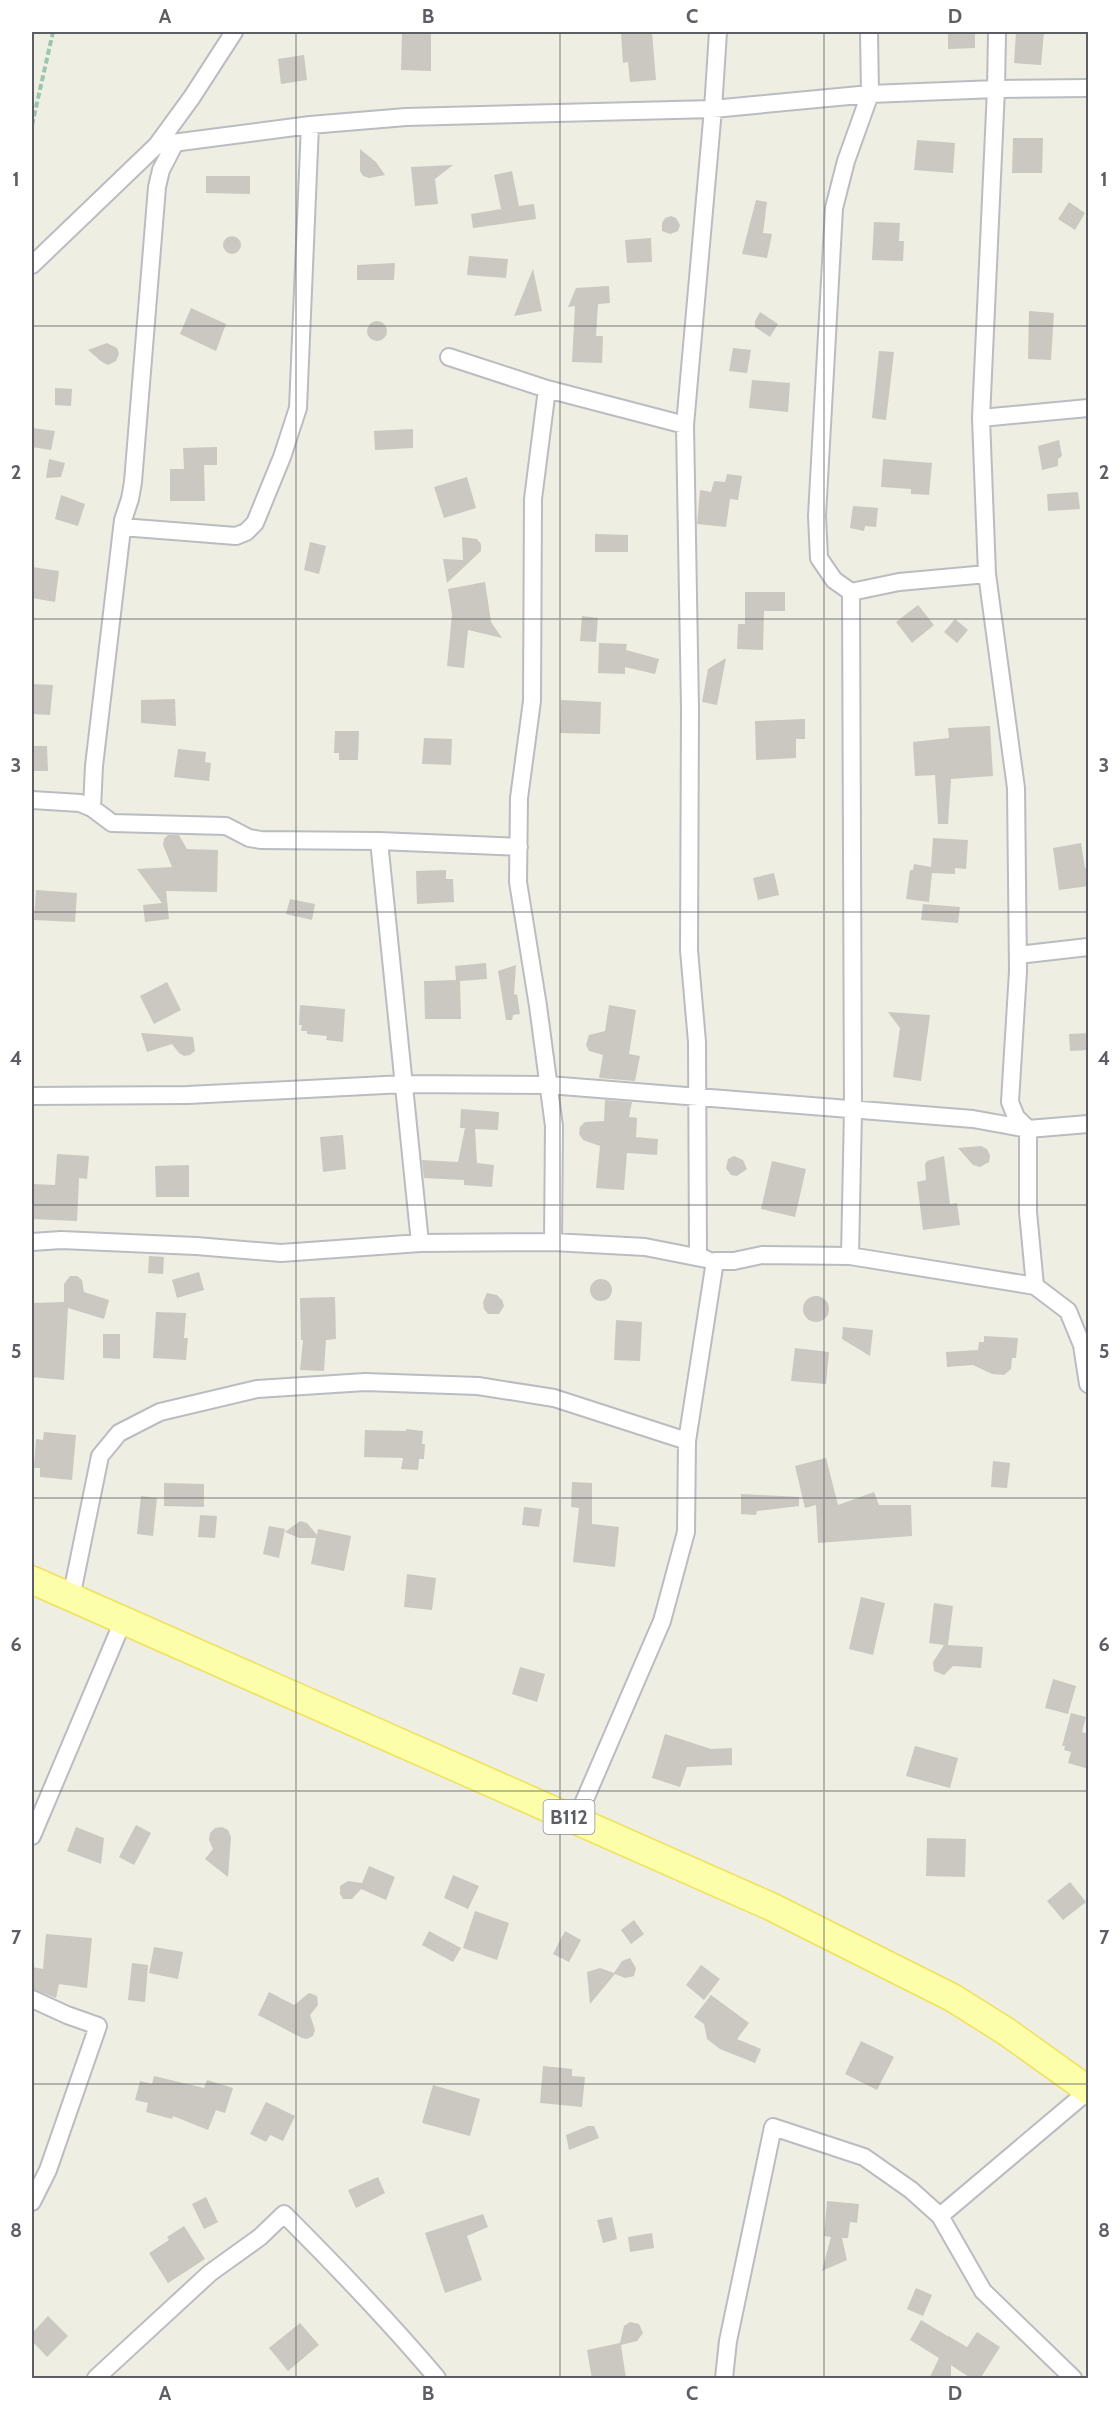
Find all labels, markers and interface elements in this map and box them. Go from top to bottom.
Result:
text: A [159,4,172,28]
text: B [422,4,434,28]
text: C [686,4,698,28]
text: D [948,4,962,28]
text: 1 [12,167,20,191]
text: 1 [1100,167,1108,191]
text: 2 [11,460,21,484]
text: 2 [1099,460,1109,484]
text: 3 [11,753,21,777]
text: 3 [1099,753,1109,777]
text: 4 [10,1046,22,1070]
text: 4 [1098,1046,1110,1070]
text: 5 [11,1339,21,1363]
text: 5 [1099,1339,1109,1363]
text: 6 [10,1632,22,1656]
text: 6 [1098,1632,1110,1656]
road number: B112 [544,1800,594,1834]
text: 7 [11,1925,22,1949]
text: 7 [1099,1925,1110,1949]
text: 8 [10,2218,22,2242]
text: 8 [1098,2218,1110,2242]
text: A [159,2381,172,2405]
text: B [422,2381,434,2405]
text: C [686,2381,698,2405]
text: D [948,2381,962,2405]

